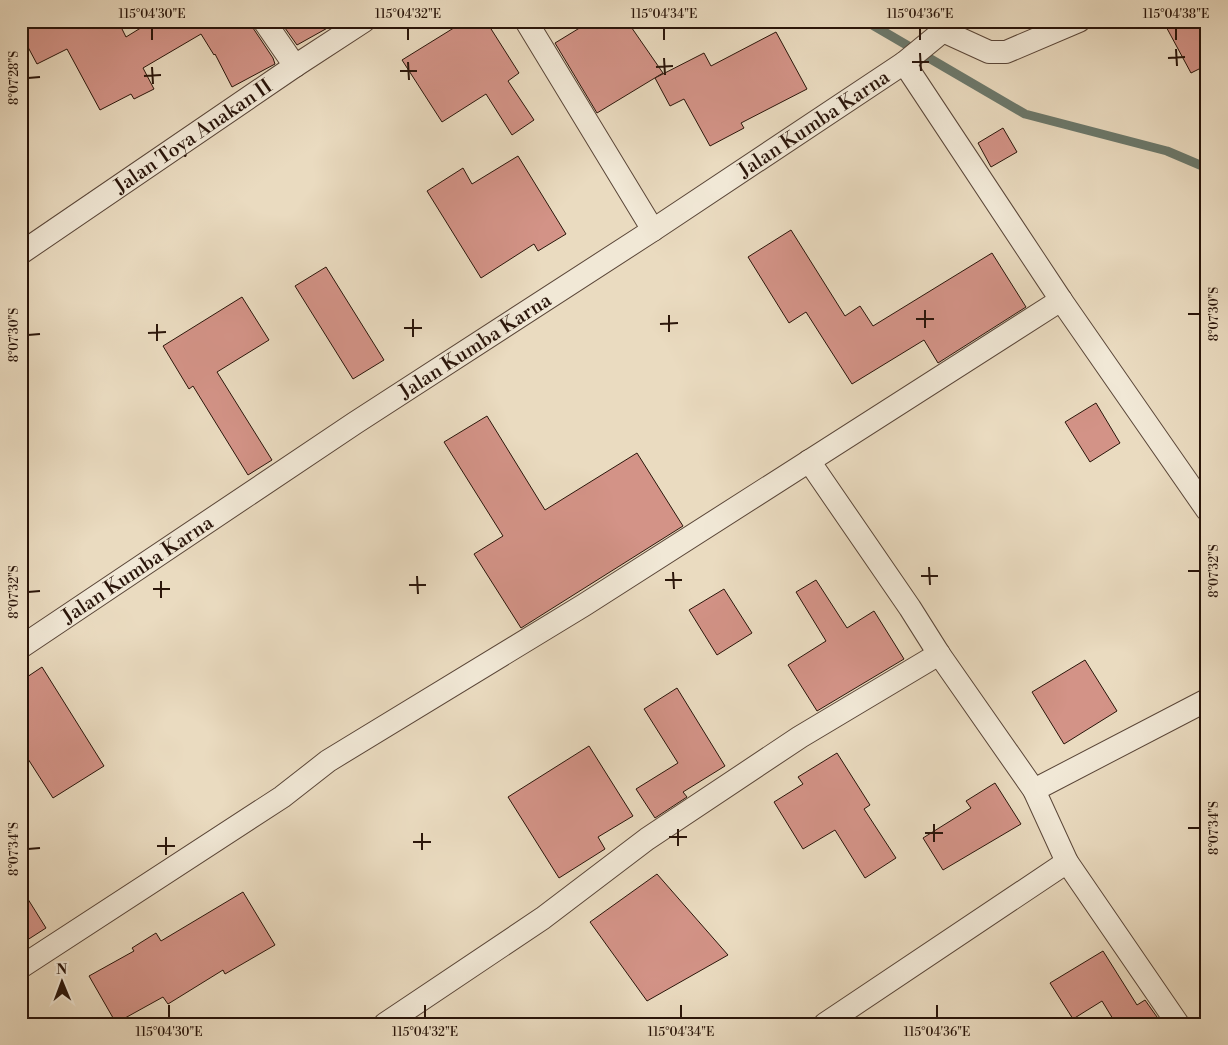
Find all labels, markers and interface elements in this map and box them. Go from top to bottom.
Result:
text: 115°04'30"E [118,7,186,22]
text: 115°04'32"E [375,7,441,22]
text: 115°04'34"E [631,7,697,22]
text: 115°04'36"E [887,7,953,22]
text: 115°04'38"E [1143,7,1209,22]
text: 8°07'28"S [7,51,22,105]
street label: Jalan Kumba Karna [733,65,896,184]
street label: Jalan Toya Anakan II [109,74,278,200]
text: 8°07'30"S [1207,287,1222,341]
street label: Jalan Kumba Karna [394,288,557,406]
text: 8°07'30"S [7,308,22,362]
street label: Jalan Kumba Karna [57,510,219,630]
text: 8°07'32"S [1207,544,1222,598]
text: 8°07'32"S [7,565,22,619]
text: 8°07'34"S [1207,801,1222,855]
text: 8°07'34"S [7,822,22,876]
north arrow [38,958,88,1008]
text: N [56,961,67,979]
text: 115°04'30"E [135,1025,203,1040]
text: 115°04'32"E [392,1025,458,1040]
text: 115°04'34"E [648,1025,714,1040]
text: 115°04'36"E [904,1025,970,1040]

